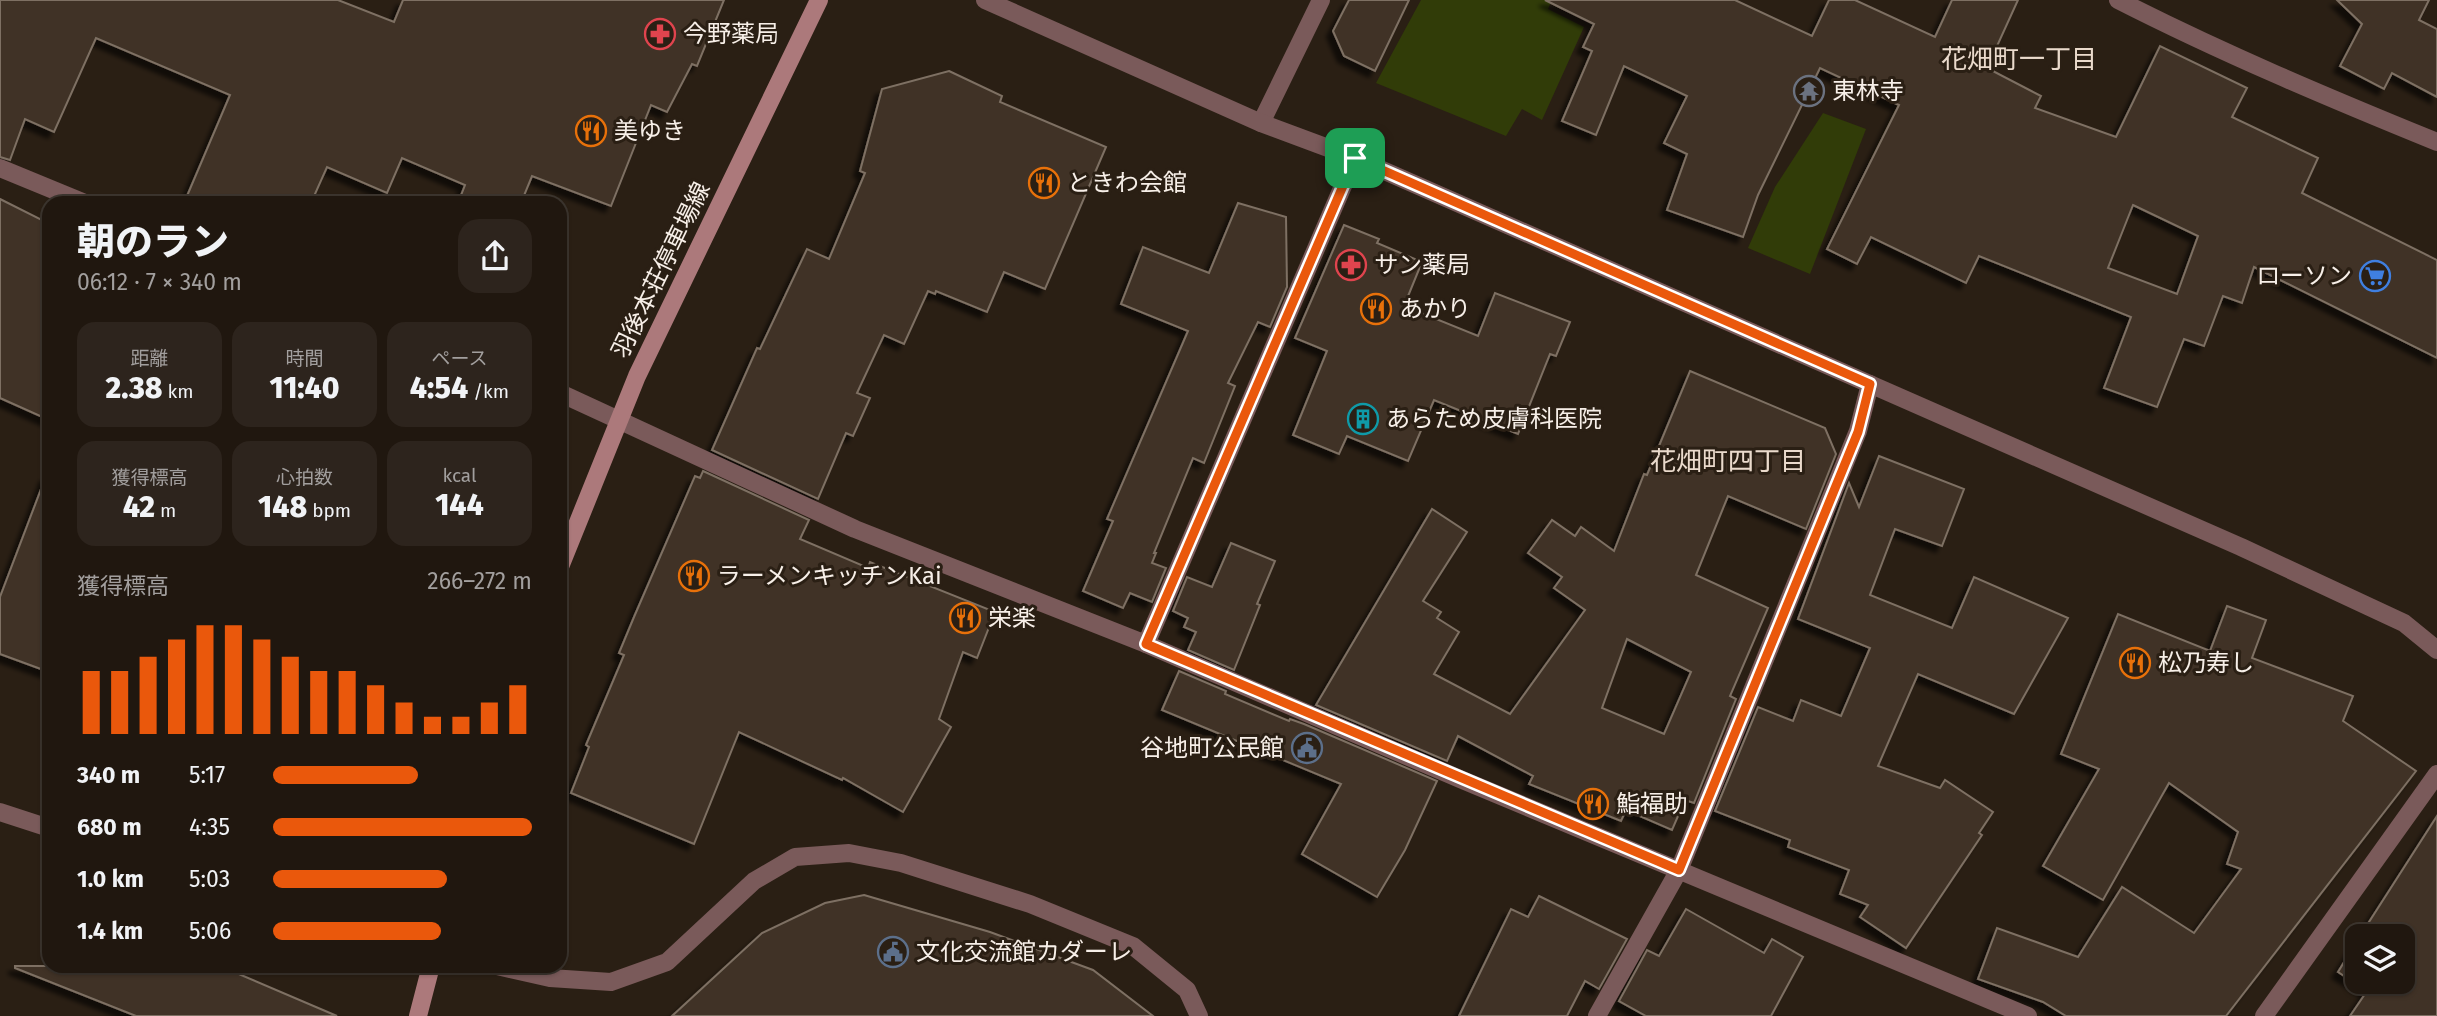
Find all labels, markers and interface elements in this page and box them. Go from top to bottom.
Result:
pharmacy icon: 今野薬局 [643,17,677,51]
place label: 今野薬局 [683,20,779,48]
district label: 花畑町一丁目 [1941,44,2097,75]
temple icon: 東林寺 [1792,74,1826,108]
place label: 東林寺 [1832,77,1904,105]
restaurant icon: 美ゆき [574,114,608,148]
place label: 美ゆき [614,117,686,145]
pin [1325,128,1385,188]
icon: arrive [1336,139,1374,177]
restaurant icon: ときわ会館 [1027,166,1061,200]
place label: ときわ会館 [1067,169,1187,197]
street label: 羽後本荘停車場線 [606,178,716,362]
text: 朝のラン [77,219,229,265]
button: share [458,219,532,293]
pharmacy icon: サン薬局 [1334,248,1368,282]
place label: サン薬局 [1374,251,1470,279]
supermarket icon: ローソン [2358,259,2392,293]
place label: ローソン [2256,262,2352,290]
text: 06:12 · 7 × 340 m [77,268,242,296]
restaurant icon: あかり [1359,292,1393,326]
place label: あかり [1399,295,1471,323]
text: 距離 [130,347,169,370]
text: 時間 [285,347,324,370]
text: ペース [431,347,488,370]
text: 2.38 [106,370,162,406]
text: 11:40 [270,370,339,406]
text: 4:54 [410,370,468,406]
text: km [162,380,193,403]
text: /km [468,380,509,403]
building icon: あらため皮膚科医院 [1346,402,1380,436]
place label: あらため皮膚科医院 [1386,405,1602,433]
district label: 花畑町四丁目 [1650,446,1806,477]
text: kcal [442,464,477,487]
text: 獲得標高 [111,466,188,489]
text: 心拍数 [276,466,333,489]
text: 144 [435,487,484,523]
text: 42 [123,489,155,525]
text: 148 [258,489,307,525]
text: m [155,499,176,522]
text: bpm [307,499,351,522]
restaurant icon: ラーメンキッチンKai [677,559,711,593]
place label: ラーメンキッチンKai [717,562,942,590]
text: 266–272 m [427,567,532,595]
text: 獲得標高 [77,572,169,600]
restaurant icon: 栄楽 [948,601,982,635]
place label: 栄楽 [988,604,1036,632]
restaurant icon: 松乃寿し [2118,646,2152,680]
place label: 松乃寿し [2158,649,2254,677]
public building icon: 谷地町公民館 [1290,731,1324,765]
place label: 谷地町公民館 [1140,734,1284,762]
text: 340 m [77,761,140,789]
text: 5:17 [189,761,225,789]
restaurant icon: 鮨福助 [1576,787,1610,821]
place label: 鮨福助 [1616,790,1688,818]
text: 680 m [77,813,142,841]
text: 4:35 [189,813,230,841]
text: 1.0 km [77,865,144,893]
text: 5:03 [189,865,230,893]
text: 1.4 km [77,917,143,945]
text: 5:06 [189,917,231,945]
map controls [2345,924,2415,994]
button: layers [2345,924,2415,994]
public building icon: 文化交流館カダーレ [876,935,910,969]
place label: 文化交流館カダーレ [916,938,1132,966]

